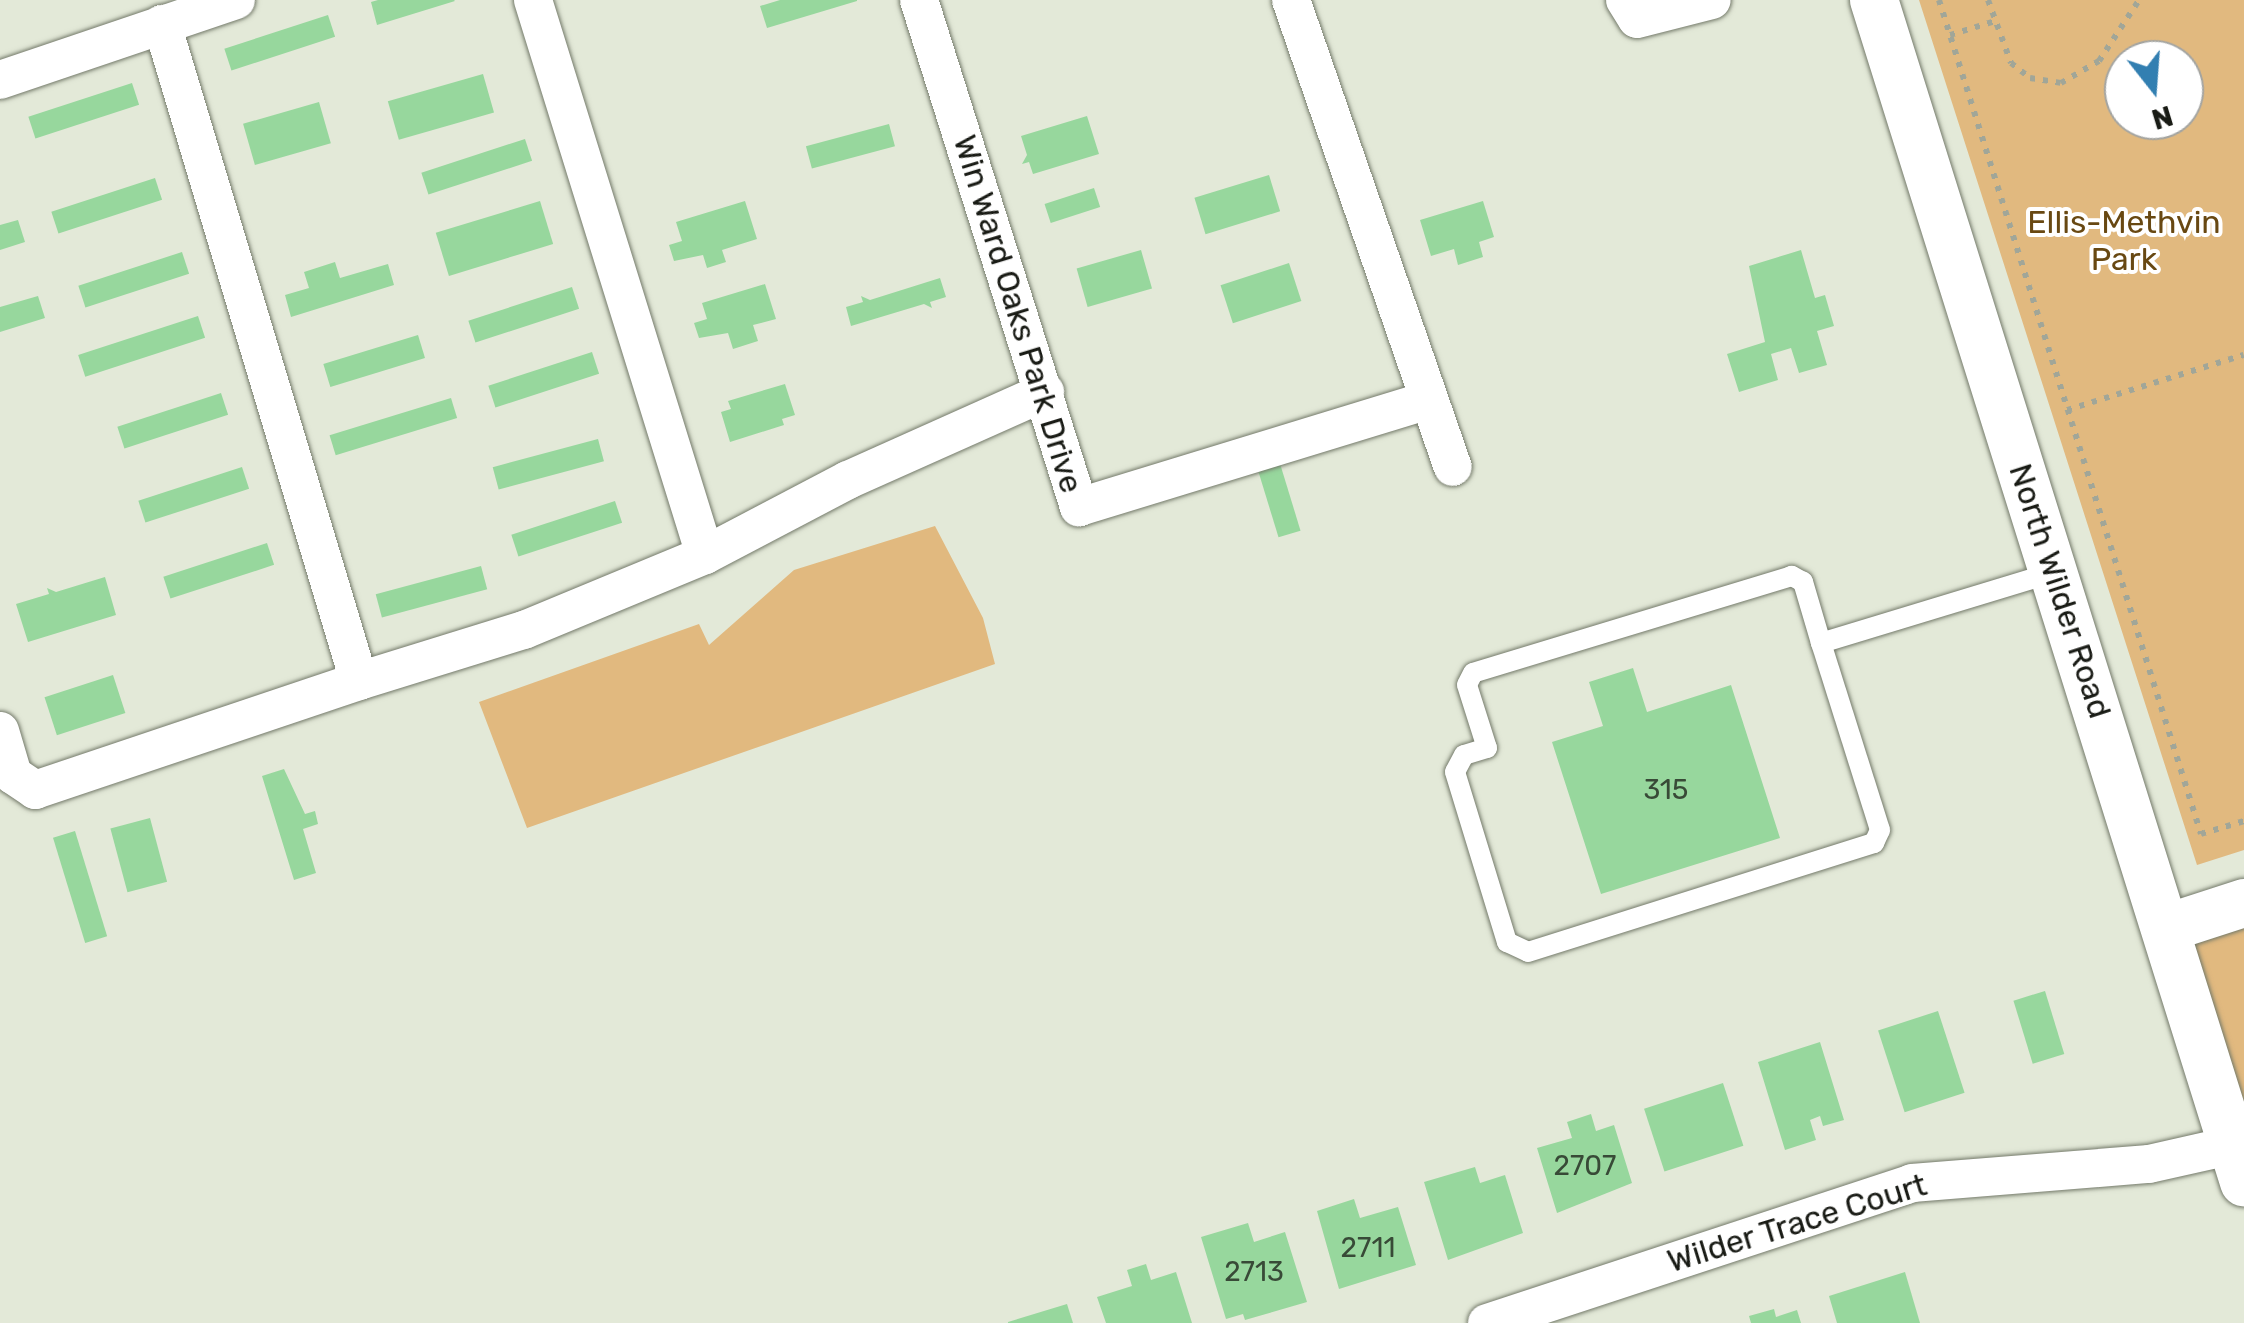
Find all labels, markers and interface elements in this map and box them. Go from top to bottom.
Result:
north arrow [2104,40,2204,140]
text: N [2148,99,2177,136]
street label: Win Ward Oaks Park Drive [945,130,1091,498]
park label: Ellis-Methvin Park [2027,204,2221,279]
street label: North Wilder Road [2001,458,2119,724]
house number: 315 [1644,773,1688,807]
house number: 2707 [1554,1149,1616,1183]
street label: Wilder Trace Court [1662,1165,1932,1281]
house number: 2711 [1341,1231,1395,1265]
house number: 2713 [1224,1255,1284,1289]

